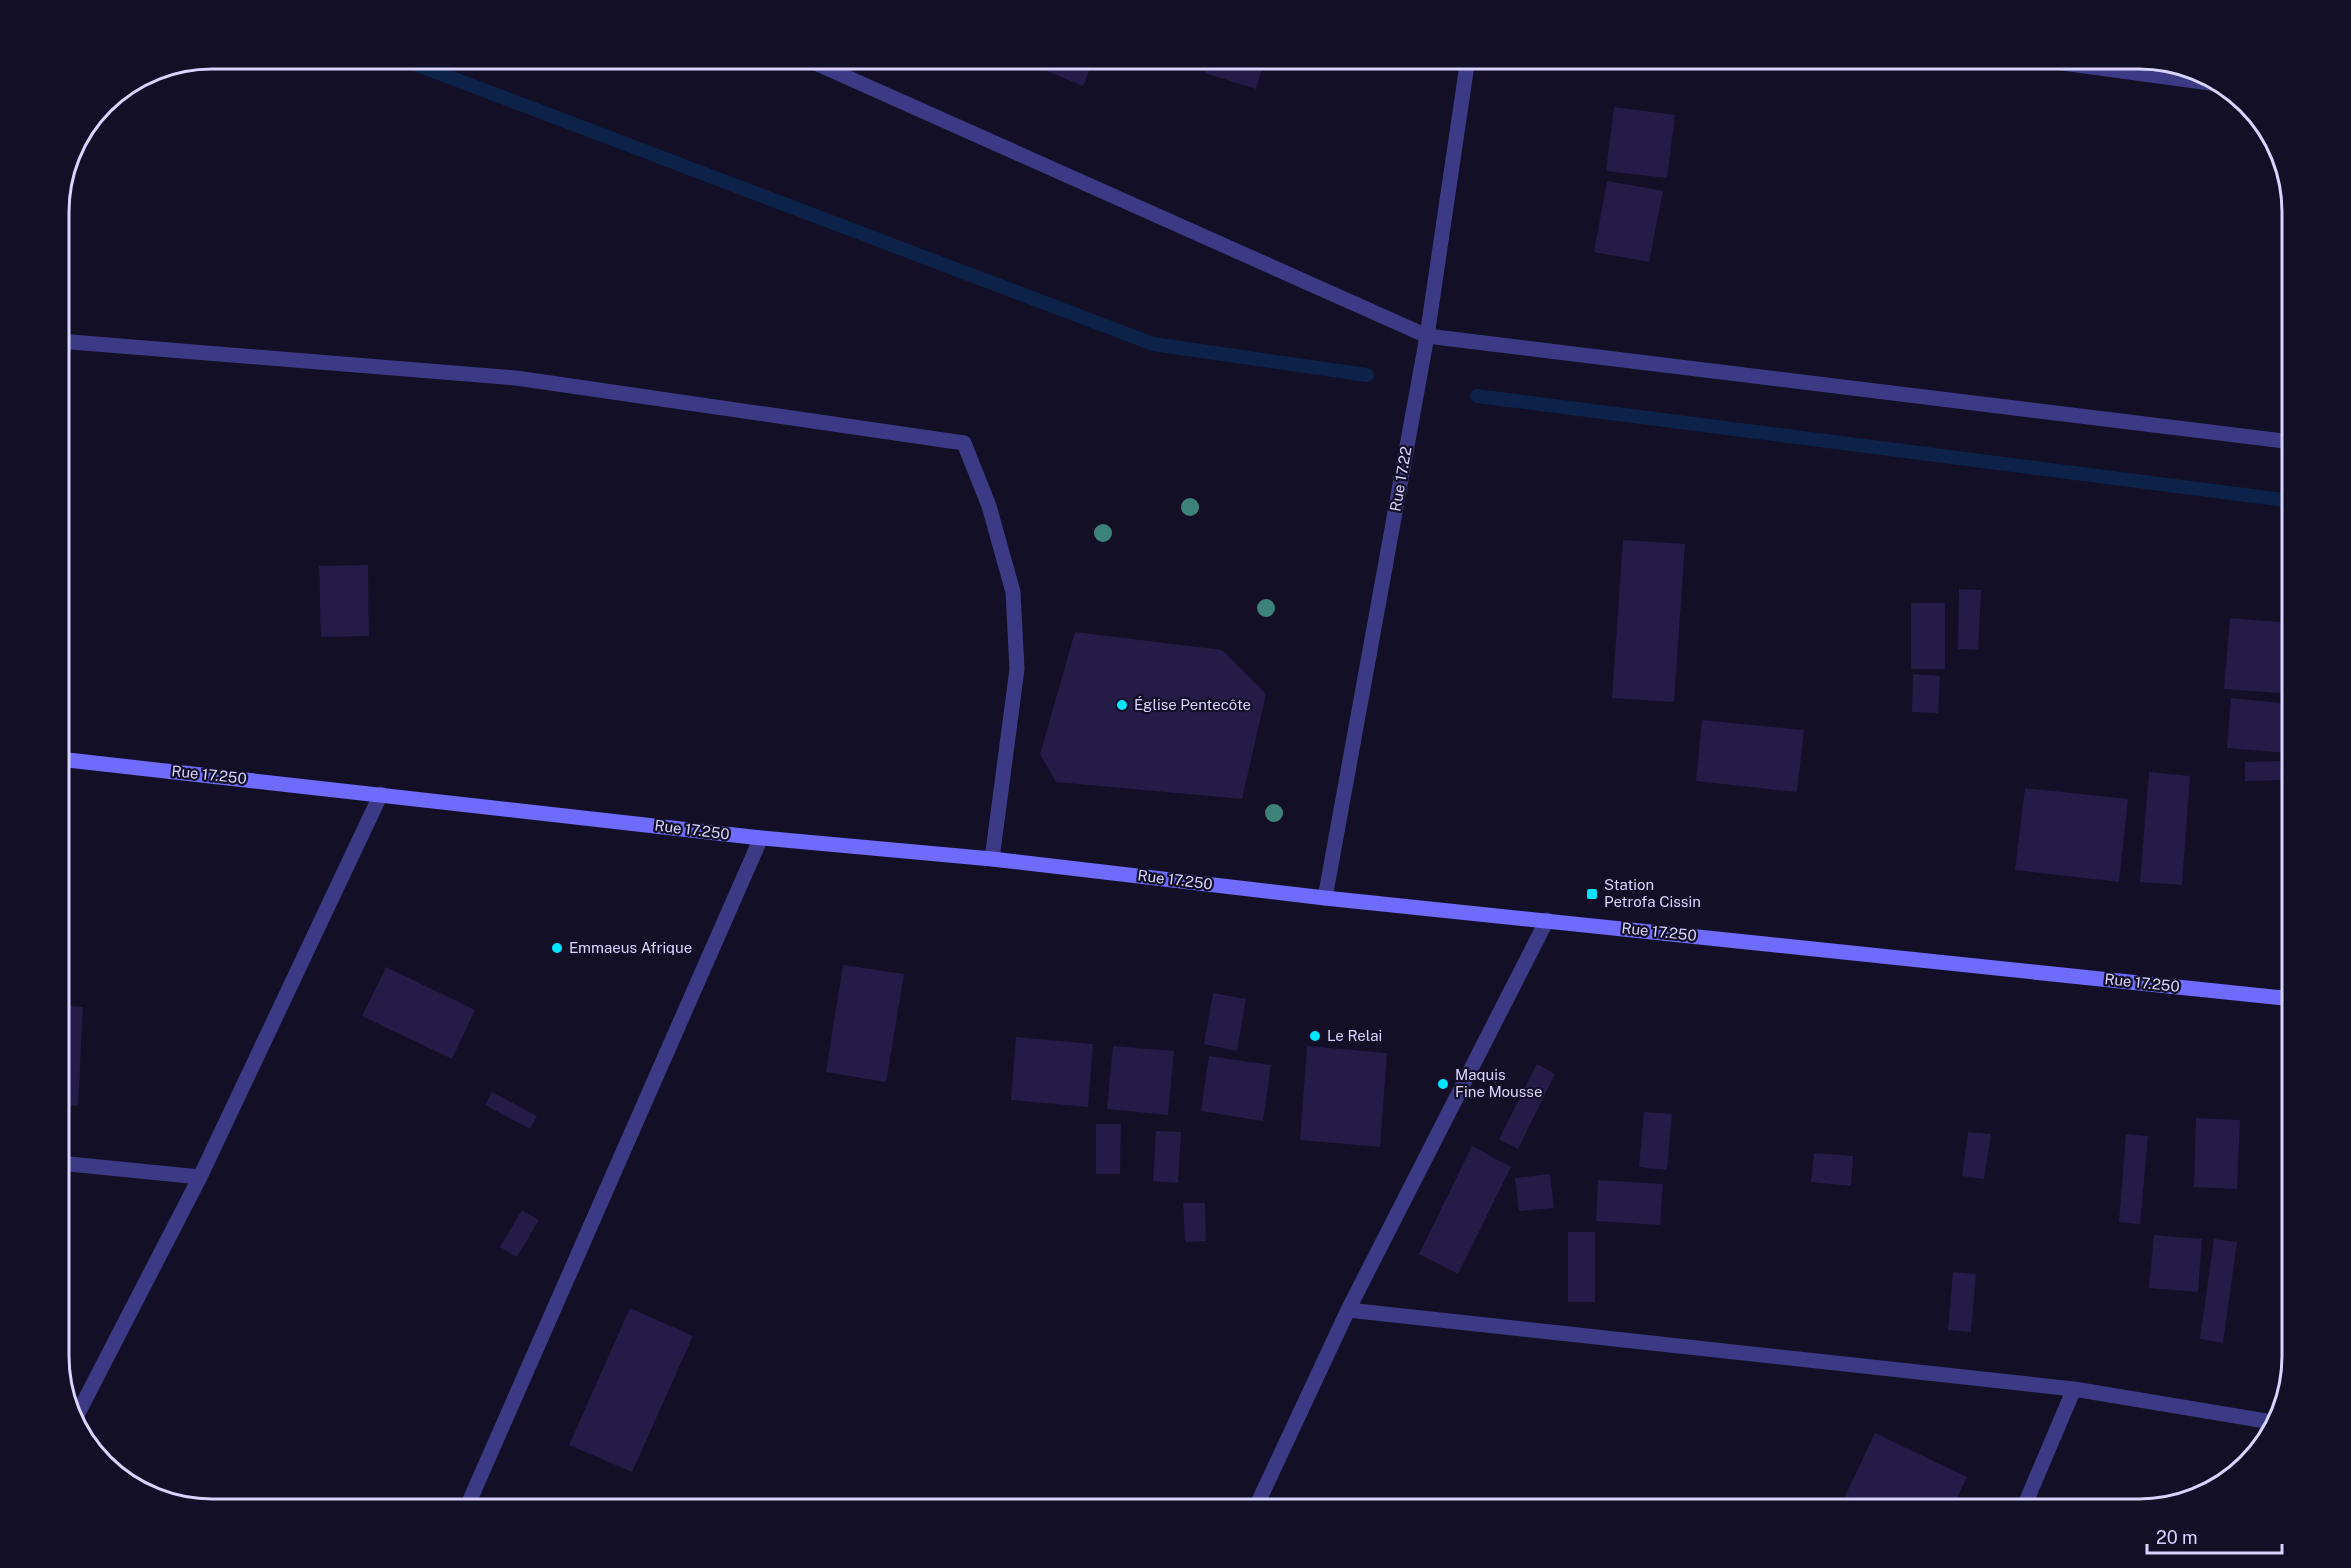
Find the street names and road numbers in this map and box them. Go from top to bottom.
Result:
street label: Rue 17.22 [1386,445,1415,513]
street label: Rue 17.250 [171,762,247,787]
street label: Rue 17.250 [654,816,731,843]
street label: Rue 17.250 [1137,866,1214,893]
street label: Rue 17.250 [1621,919,1697,944]
street label: Rue 17.250 [2104,970,2180,995]

